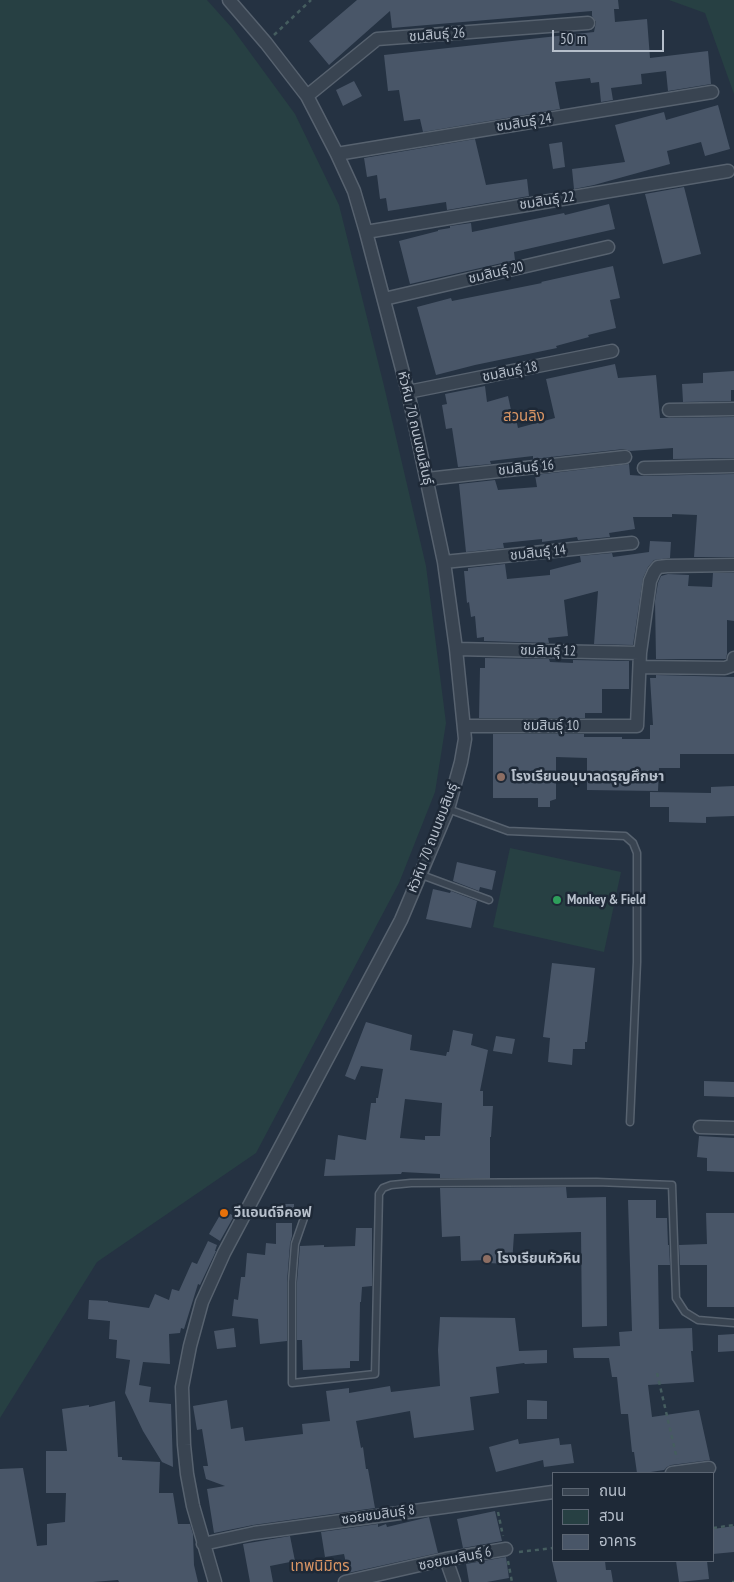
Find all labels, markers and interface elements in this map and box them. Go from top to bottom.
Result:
scale bar [554,20,666,52]
street label: ชมสินธุ์ 26 [408,25,466,45]
text: 50 m [560,29,586,48]
street label: ชมสินธุ์ 24 [495,110,553,136]
street label: ชมสินธุ์ 22 [518,188,576,214]
street label: ชมสินธุ์ 20 [467,259,525,287]
street label: ชมสินธุ์ 18 [481,358,539,386]
street label: หัวหิน 70 ถนนชมสินธุ์ [394,369,436,487]
district label: สวนลิง [503,408,545,426]
street label: ชมสินธุ์ 16 [497,457,555,479]
street label: ชมสินธุ์ 14 [509,542,567,564]
street label: ชมสินธุ์ 12 [520,642,576,660]
street label: ชมสินธุ์ 10 [523,718,579,734]
place label: โรงเรียนอนุบาลดรุญศึกษา [511,769,664,785]
marker: โรงเรียนอนุบาลดรุญศึกษา [495,771,507,783]
street label: หัวหิน 70 ถนนชมสินธุ์ [404,781,462,895]
place label: Monkey & Field [567,892,646,908]
marker: Monkey & Field [551,894,563,906]
place label: วีแอนด์จีคอฟ [234,1205,312,1221]
marker: วีแอนด์จีคอฟ [218,1207,230,1219]
place label: โรงเรียนหัวหิน [497,1251,580,1267]
marker: โรงเรียนหัวหิน [481,1253,493,1265]
legend [552,1472,714,1562]
text: ถนน [599,1481,626,1500]
street label: ซอยชมสินธุ์ 8 [340,1502,416,1528]
text: สวน [599,1506,624,1525]
text: อาคาร [599,1531,636,1550]
street label: ซอยชมสินธุ์ 6 [417,1544,493,1574]
district label: เทพนิมิตร [290,1558,350,1576]

